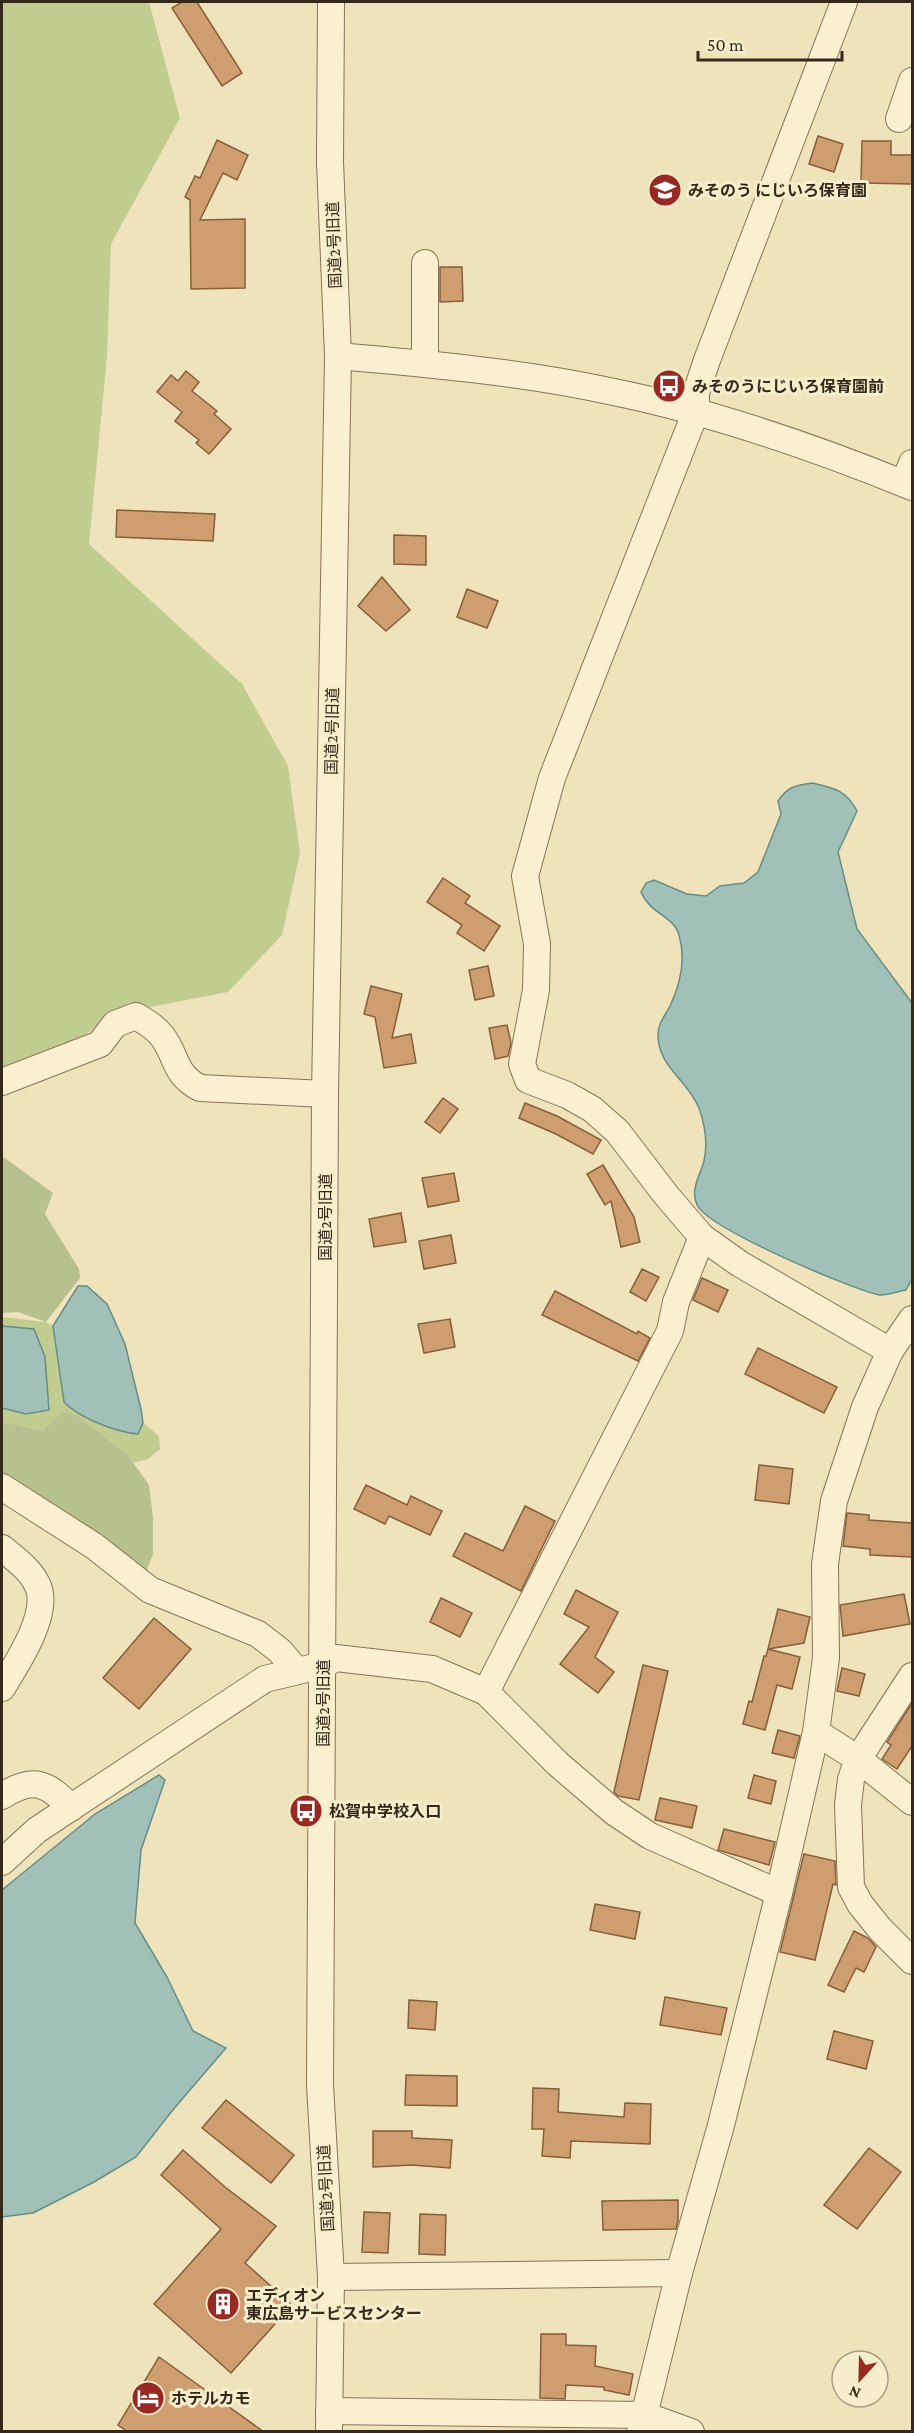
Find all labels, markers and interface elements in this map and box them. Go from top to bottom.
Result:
scale bar [698,24,842,62]
text: 50 m [707,35,744,55]
school or university icon: みそのう にじいろ保育園 [647,172,683,208]
place label: みそのう にじいろ保育園 [688,182,867,199]
street label: 国道2号旧道 [324,201,344,289]
bus stop icon: みそのうにじいろ保育園前 [651,368,687,404]
place label: みそのうにじいろ保育園前 [692,378,884,395]
street label: 国道2号旧道 [323,687,341,775]
street label: 国道2号旧道 [317,1173,334,1261]
street label: 国道2号旧道 [315,1659,332,1747]
bus stop icon: 松賀中学校入口 [288,1793,324,1829]
place label: 松賀中学校入口 [329,1803,441,1820]
street label: 国道2号旧道 [315,2144,337,2232]
building icon: エディオン 東広島サービスセンター [205,2286,241,2322]
place label: エディオン 東広島サービスセンター [246,2287,422,2322]
north arrow [830,2349,890,2409]
hotel icon: ホテルカモ [130,2380,166,2416]
text: N [846,2382,863,2402]
place label: ホテルカモ [171,2390,251,2407]

